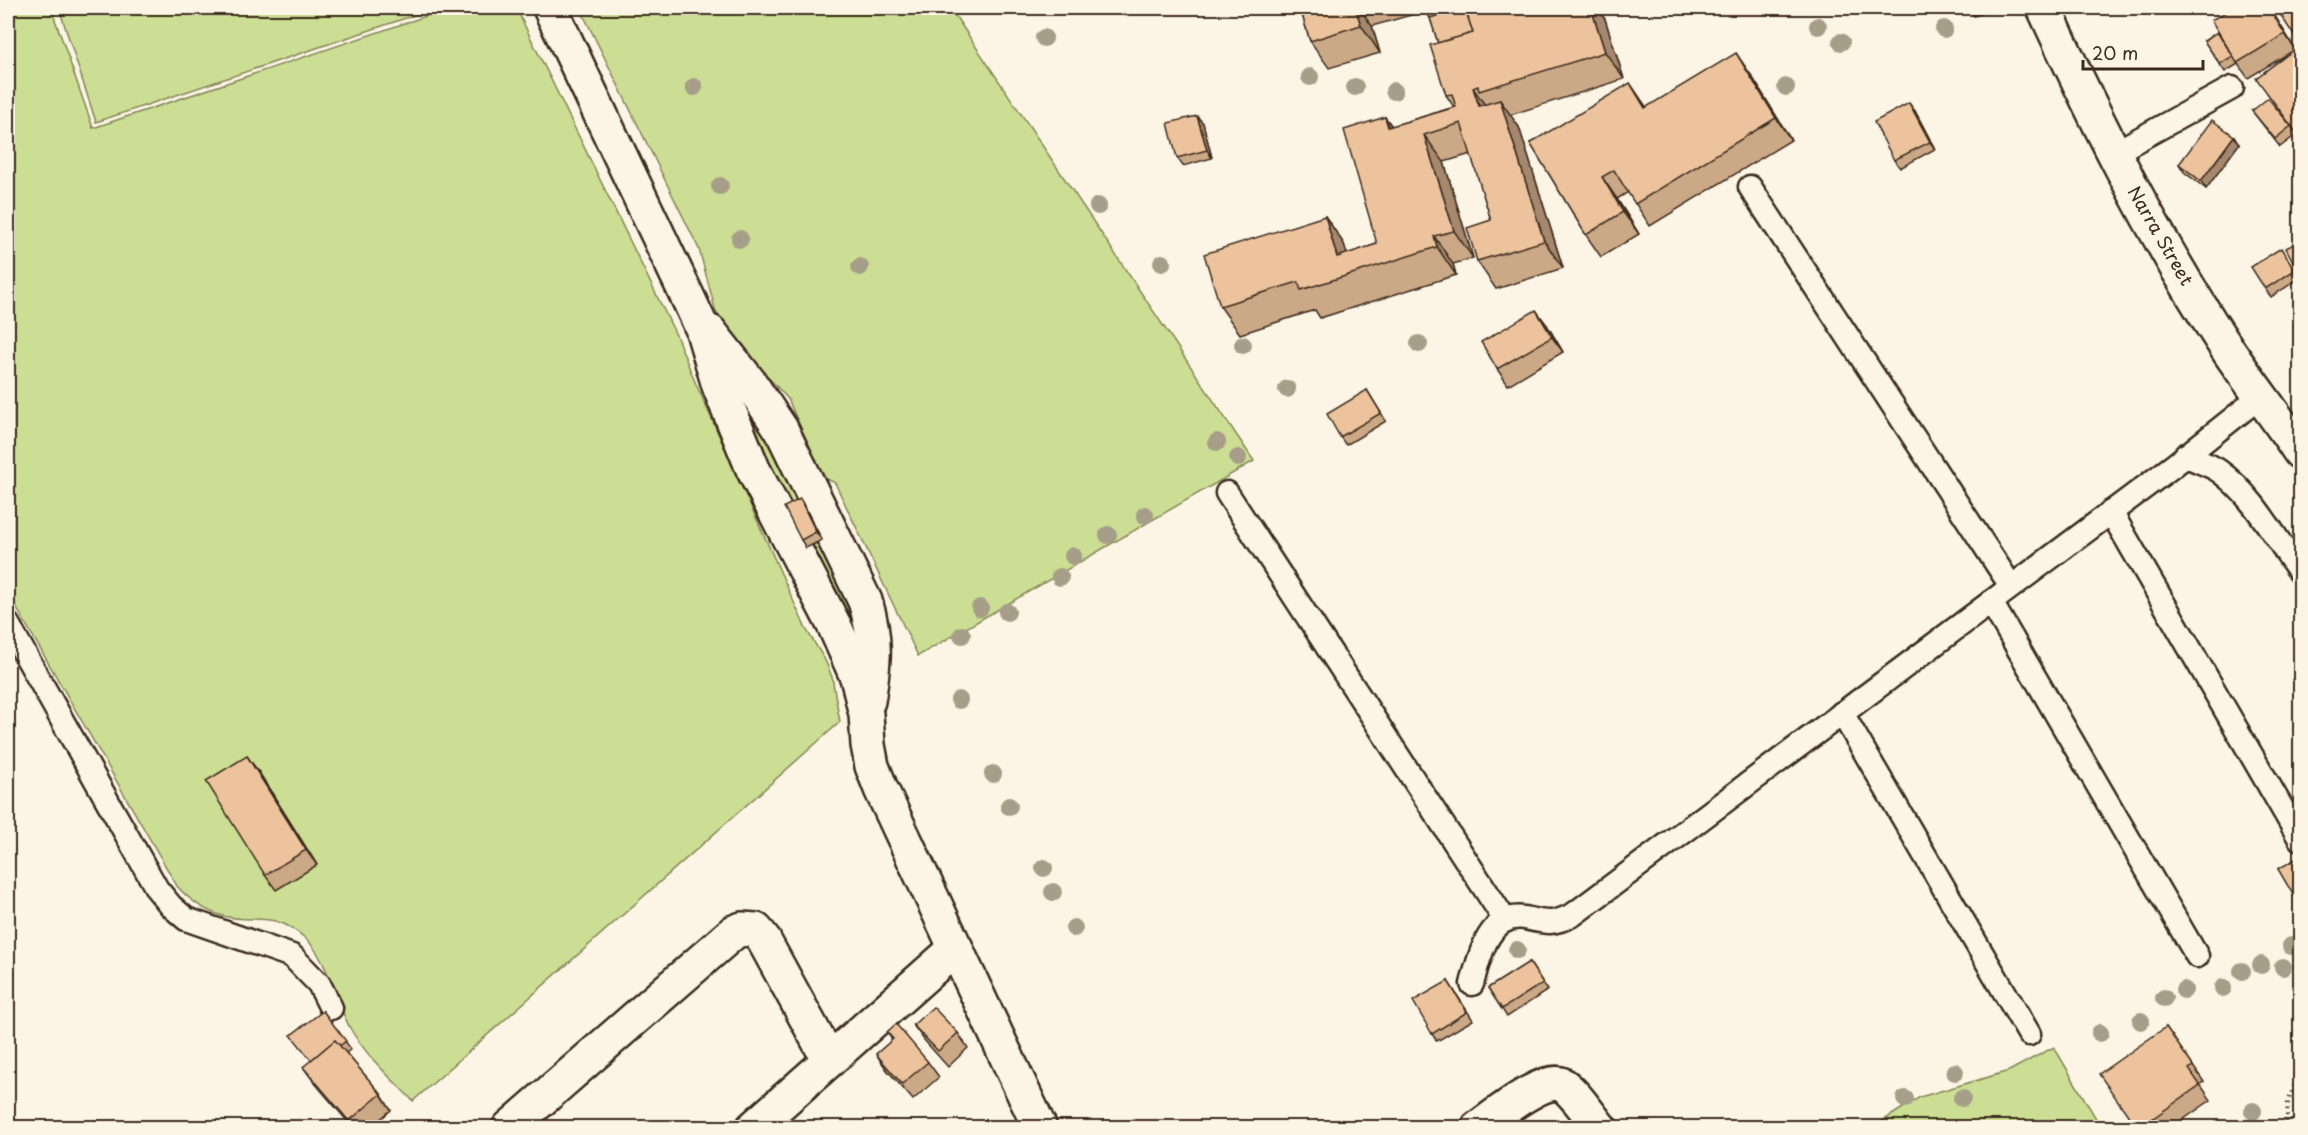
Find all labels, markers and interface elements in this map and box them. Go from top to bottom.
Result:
scale bar [2083,33,2203,71]
text: 20 m [2092,39,2138,66]
street label: Narra Street [2122,180,2201,290]

